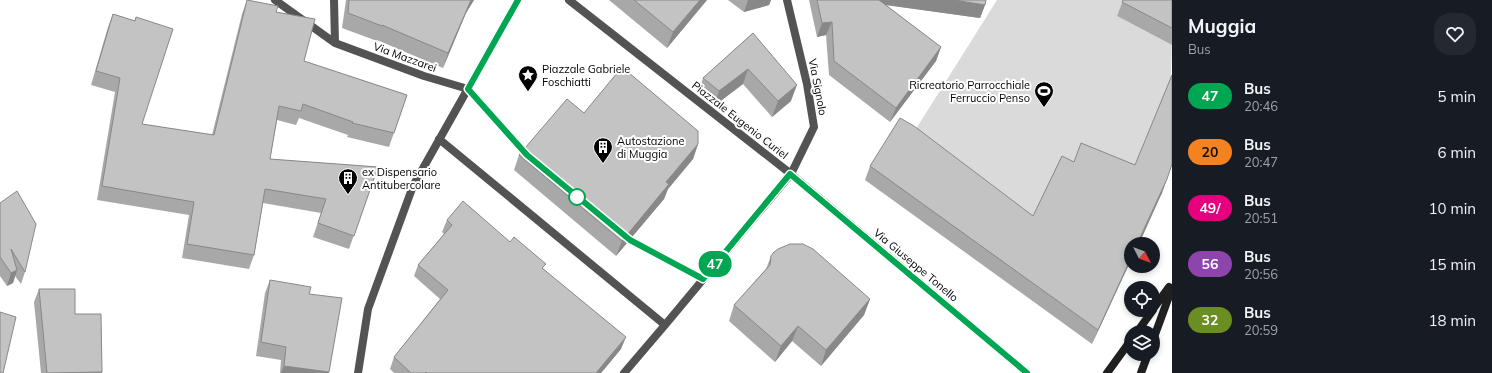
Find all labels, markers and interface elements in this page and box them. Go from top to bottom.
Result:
button: heart [1434,13,1476,55]
text: Muggia [1188,14,1256,38]
street label: Via Mazzarei [371,39,439,75]
text: Bus [1188,41,1211,57]
street label: Via Signolo [806,57,830,117]
place label: Piazzale Gabriele Foschiatti [542,62,630,89]
place icon: Piazzale Gabriele Foschiatti [517,64,539,92]
street label: Piazzale Eugenio Curiel [689,78,791,162]
place label: Ricreatorio Parrocchiale Ferruccio Penso [909,78,1030,105]
text: Bus [1244,79,1271,98]
sports icon: Ricreatorio Parrocchiale Ferruccio Penso [1033,80,1055,108]
text: 47 [1202,87,1218,105]
text: 5 min [1438,87,1476,106]
text: 20:46 [1244,98,1278,114]
place label: Autostazione di Muggia [617,134,684,161]
text: Bus [1244,135,1271,154]
building icon: Autostazione di Muggia [592,136,614,164]
text: 20 [1202,143,1218,161]
text: 6 min [1438,143,1476,162]
text: 20:47 [1244,154,1278,170]
place label: ex Dispensario Antitubercolare [362,165,440,192]
building icon: ex Dispensario Antitubercolare [337,167,359,195]
unlabelled marker [568,188,586,206]
text: Bus [1244,191,1271,210]
text: 49/ [1199,199,1221,217]
text: 10 min [1429,199,1476,218]
text: 20:51 [1244,210,1278,226]
street label: Via Giuseppe Tonello [871,225,961,305]
north arrow [1124,237,1160,273]
map controls [1124,237,1160,361]
text: Bus [1244,247,1271,266]
line badge: 47 [697,251,733,277]
text: 47 [707,255,723,273]
text: 56 [1202,255,1218,273]
text: 15 min [1429,255,1476,274]
text: 20:56 [1244,266,1278,282]
button: locate [1124,281,1160,317]
text: Bus [1244,303,1271,322]
text: 32 [1202,311,1218,329]
text: 18 min [1429,311,1476,330]
text: 20:59 [1244,322,1278,338]
button: layers [1124,325,1160,361]

